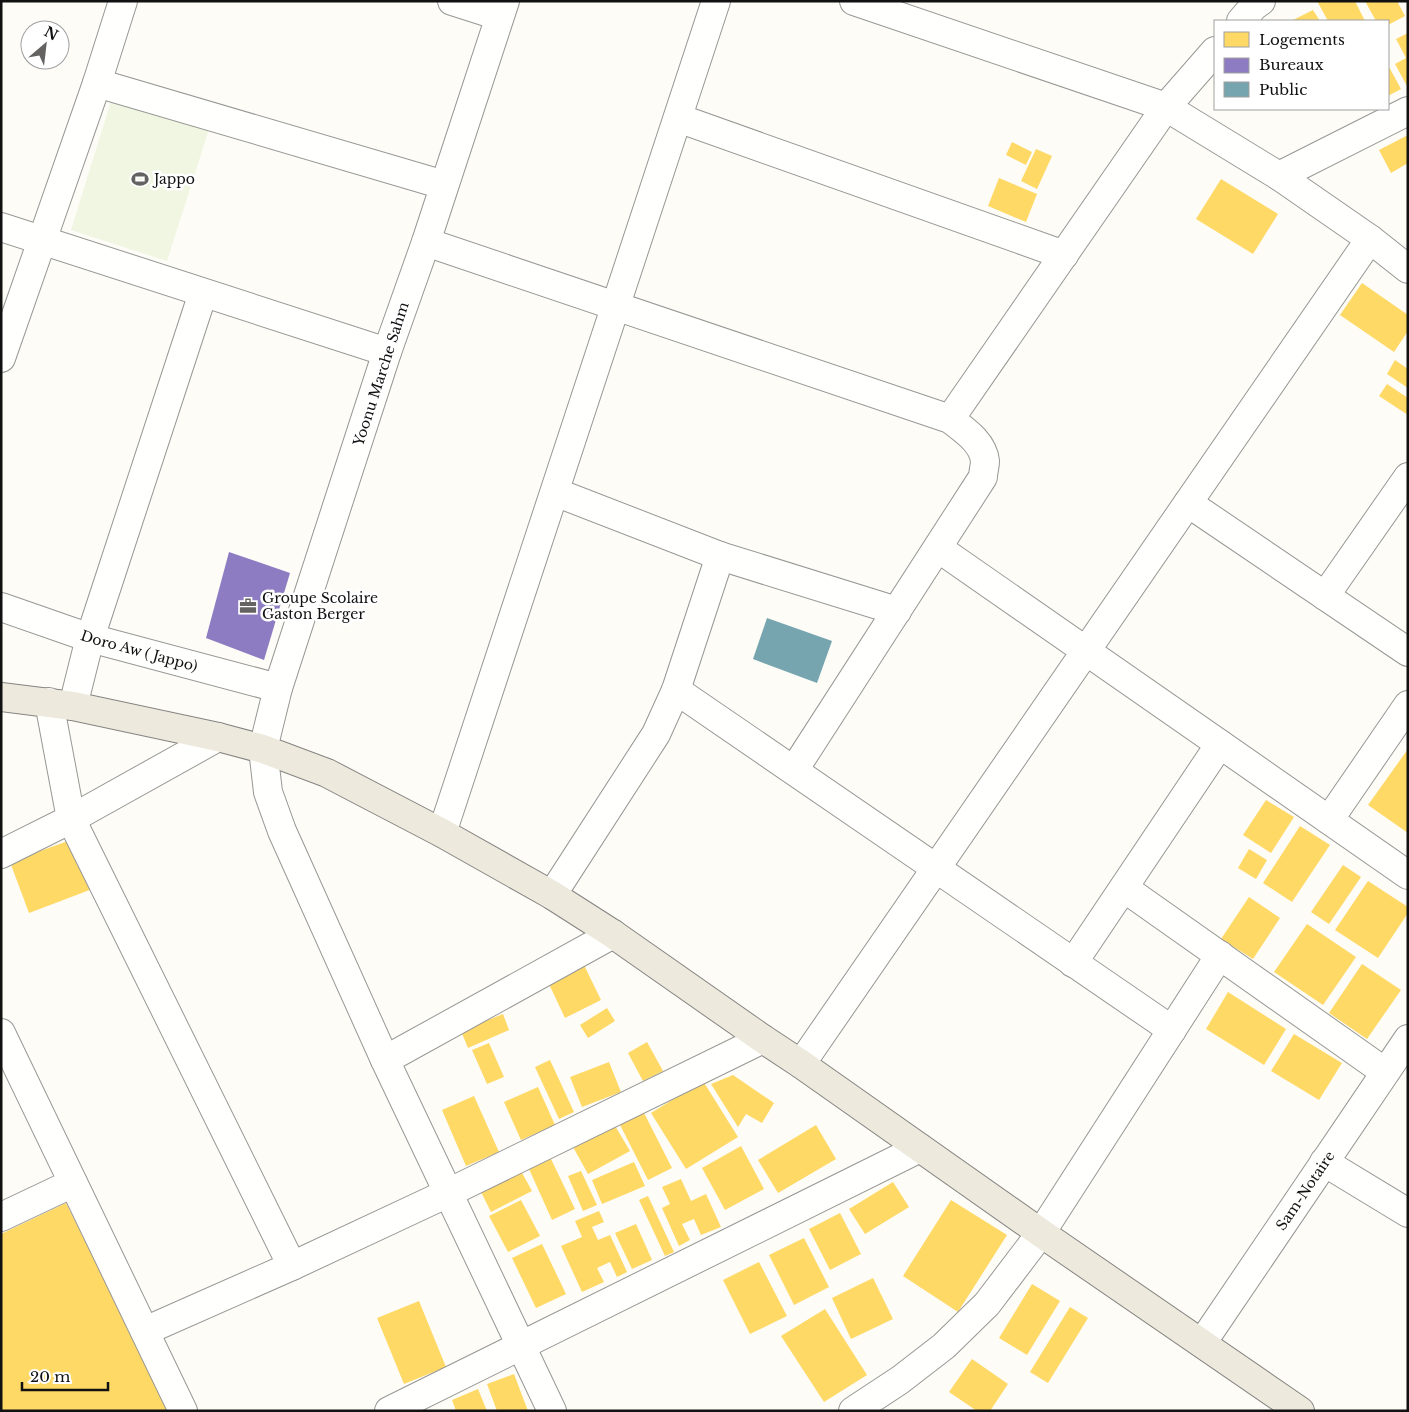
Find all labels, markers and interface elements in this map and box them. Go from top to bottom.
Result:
north arrow [20,20,70,70]
legend [1214,20,1389,110]
text: N [41,22,61,45]
text: Logements [1259,30,1345,49]
text: Bureaux [1259,55,1324,74]
text: Public [1259,80,1307,99]
sports icon: Jappo [130,169,150,189]
place label: Jappo [152,170,195,188]
street label: Yoonu Marche Sahm [349,300,413,449]
place label: Groupe Scolaire Gaston Berger [262,589,378,623]
office icon: Groupe Scolaire Gaston Berger [238,596,258,616]
street label: Doro Aw ( Jappo) [78,626,200,675]
street label: Sam-Notaire [1272,1148,1338,1234]
scale bar [22,1360,109,1392]
text: 20 m [30,1367,70,1386]

